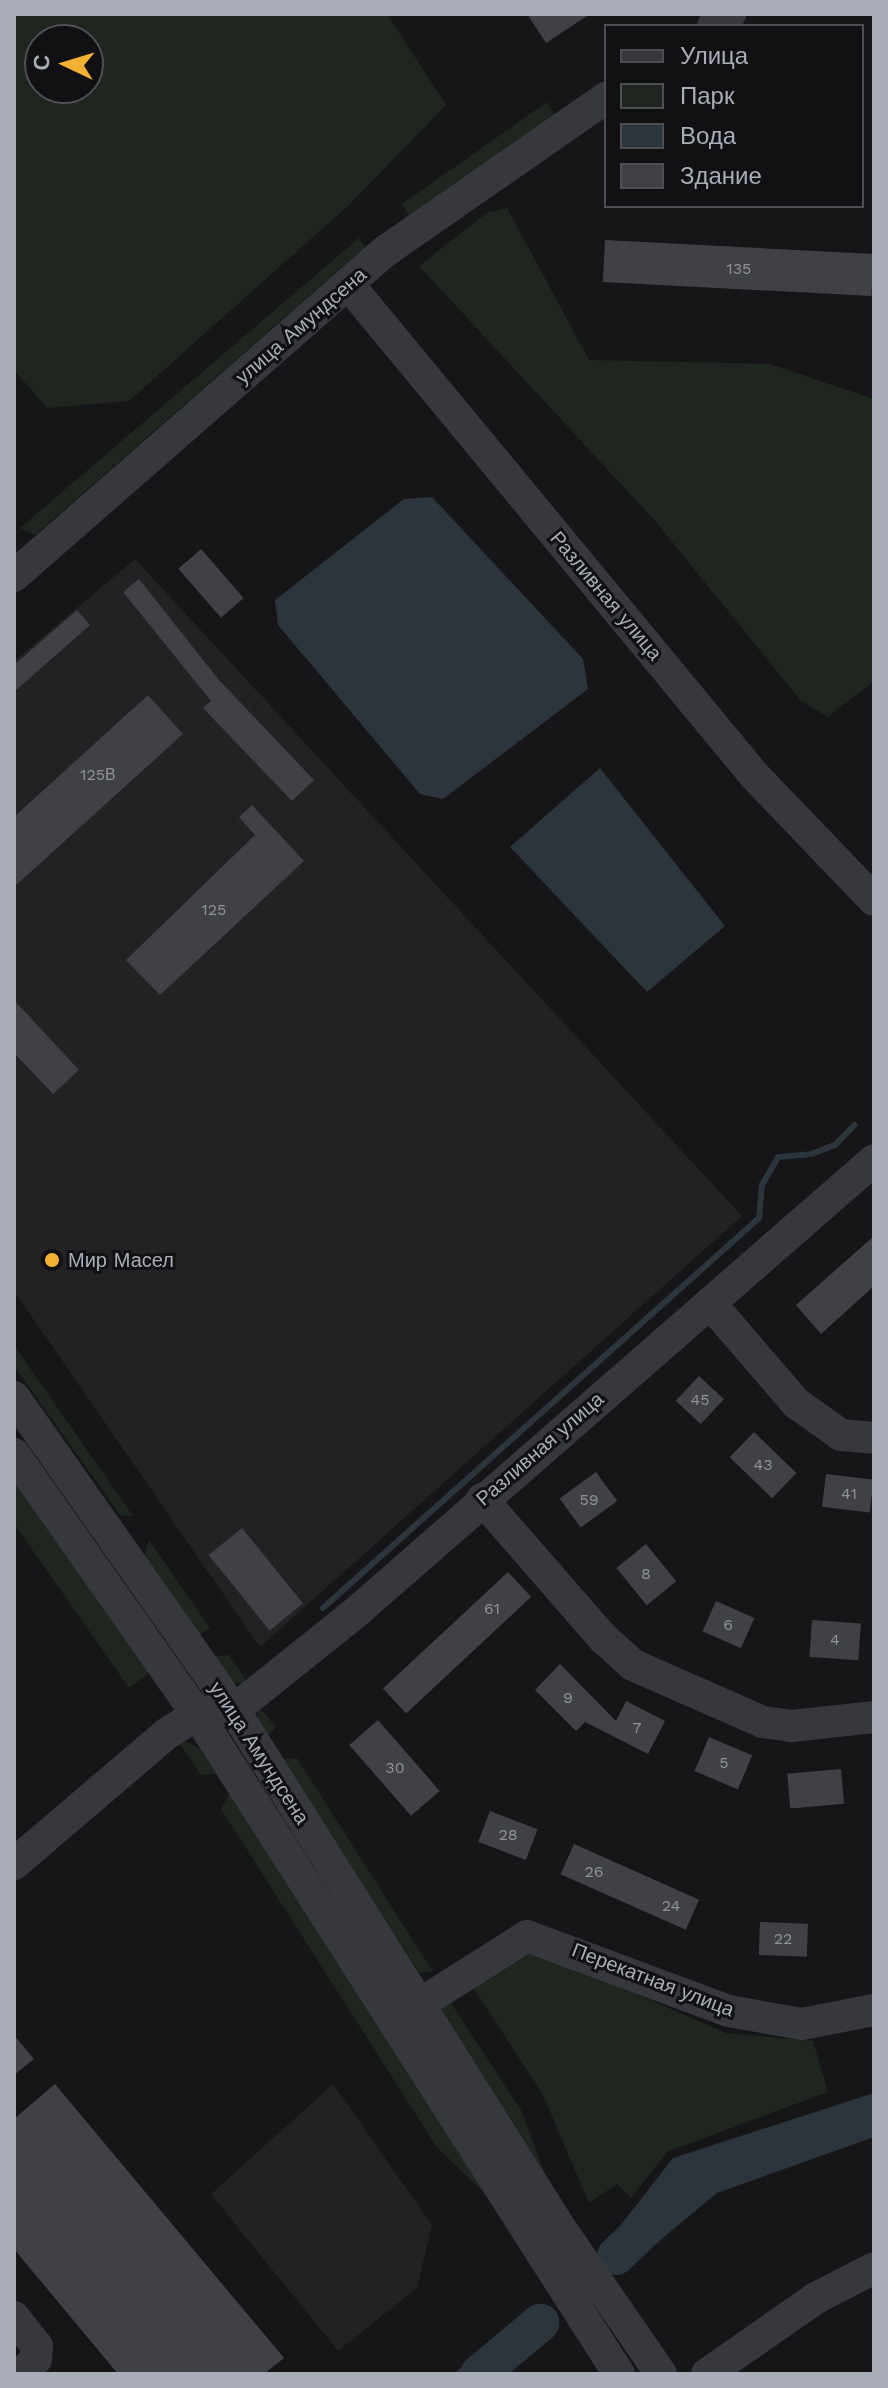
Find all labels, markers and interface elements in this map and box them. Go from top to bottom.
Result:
north arrow [24,24,104,104]
legend [604,24,864,208]
text: Улица [680,42,748,70]
text: С [29,54,55,71]
text: Парк [680,82,734,110]
text: Вода [680,122,736,150]
text: Здание [680,162,762,190]
house number: 135 [727,259,751,279]
street label: улица Амундсена [231,263,371,389]
street label: Разливная улица [545,527,667,665]
house number: 125В [80,765,116,785]
house number: 125 [202,900,226,920]
place label: Мир Масел [68,1248,174,1272]
marker: Мир Масел [43,1251,61,1269]
street label: Разливная улица [471,1387,609,1511]
house number: 45 [690,1390,710,1410]
house number: 43 [753,1455,773,1475]
house number: 41 [841,1484,857,1504]
house number: 59 [579,1490,599,1510]
house number: 8 [641,1564,651,1584]
house number: 61 [484,1599,500,1619]
house number: 6 [723,1615,733,1635]
house number: 4 [830,1630,840,1650]
street label: улица Амундсена [204,1677,314,1829]
house number: 9 [563,1688,573,1708]
house number: 7 [633,1718,641,1738]
house number: 5 [719,1753,729,1773]
house number: 30 [385,1758,405,1778]
house number: 28 [498,1825,518,1845]
house number: 26 [584,1862,604,1882]
house number: 24 [662,1896,680,1916]
house number: 22 [774,1929,792,1949]
street label: Перекатная улица [569,1938,737,2022]

